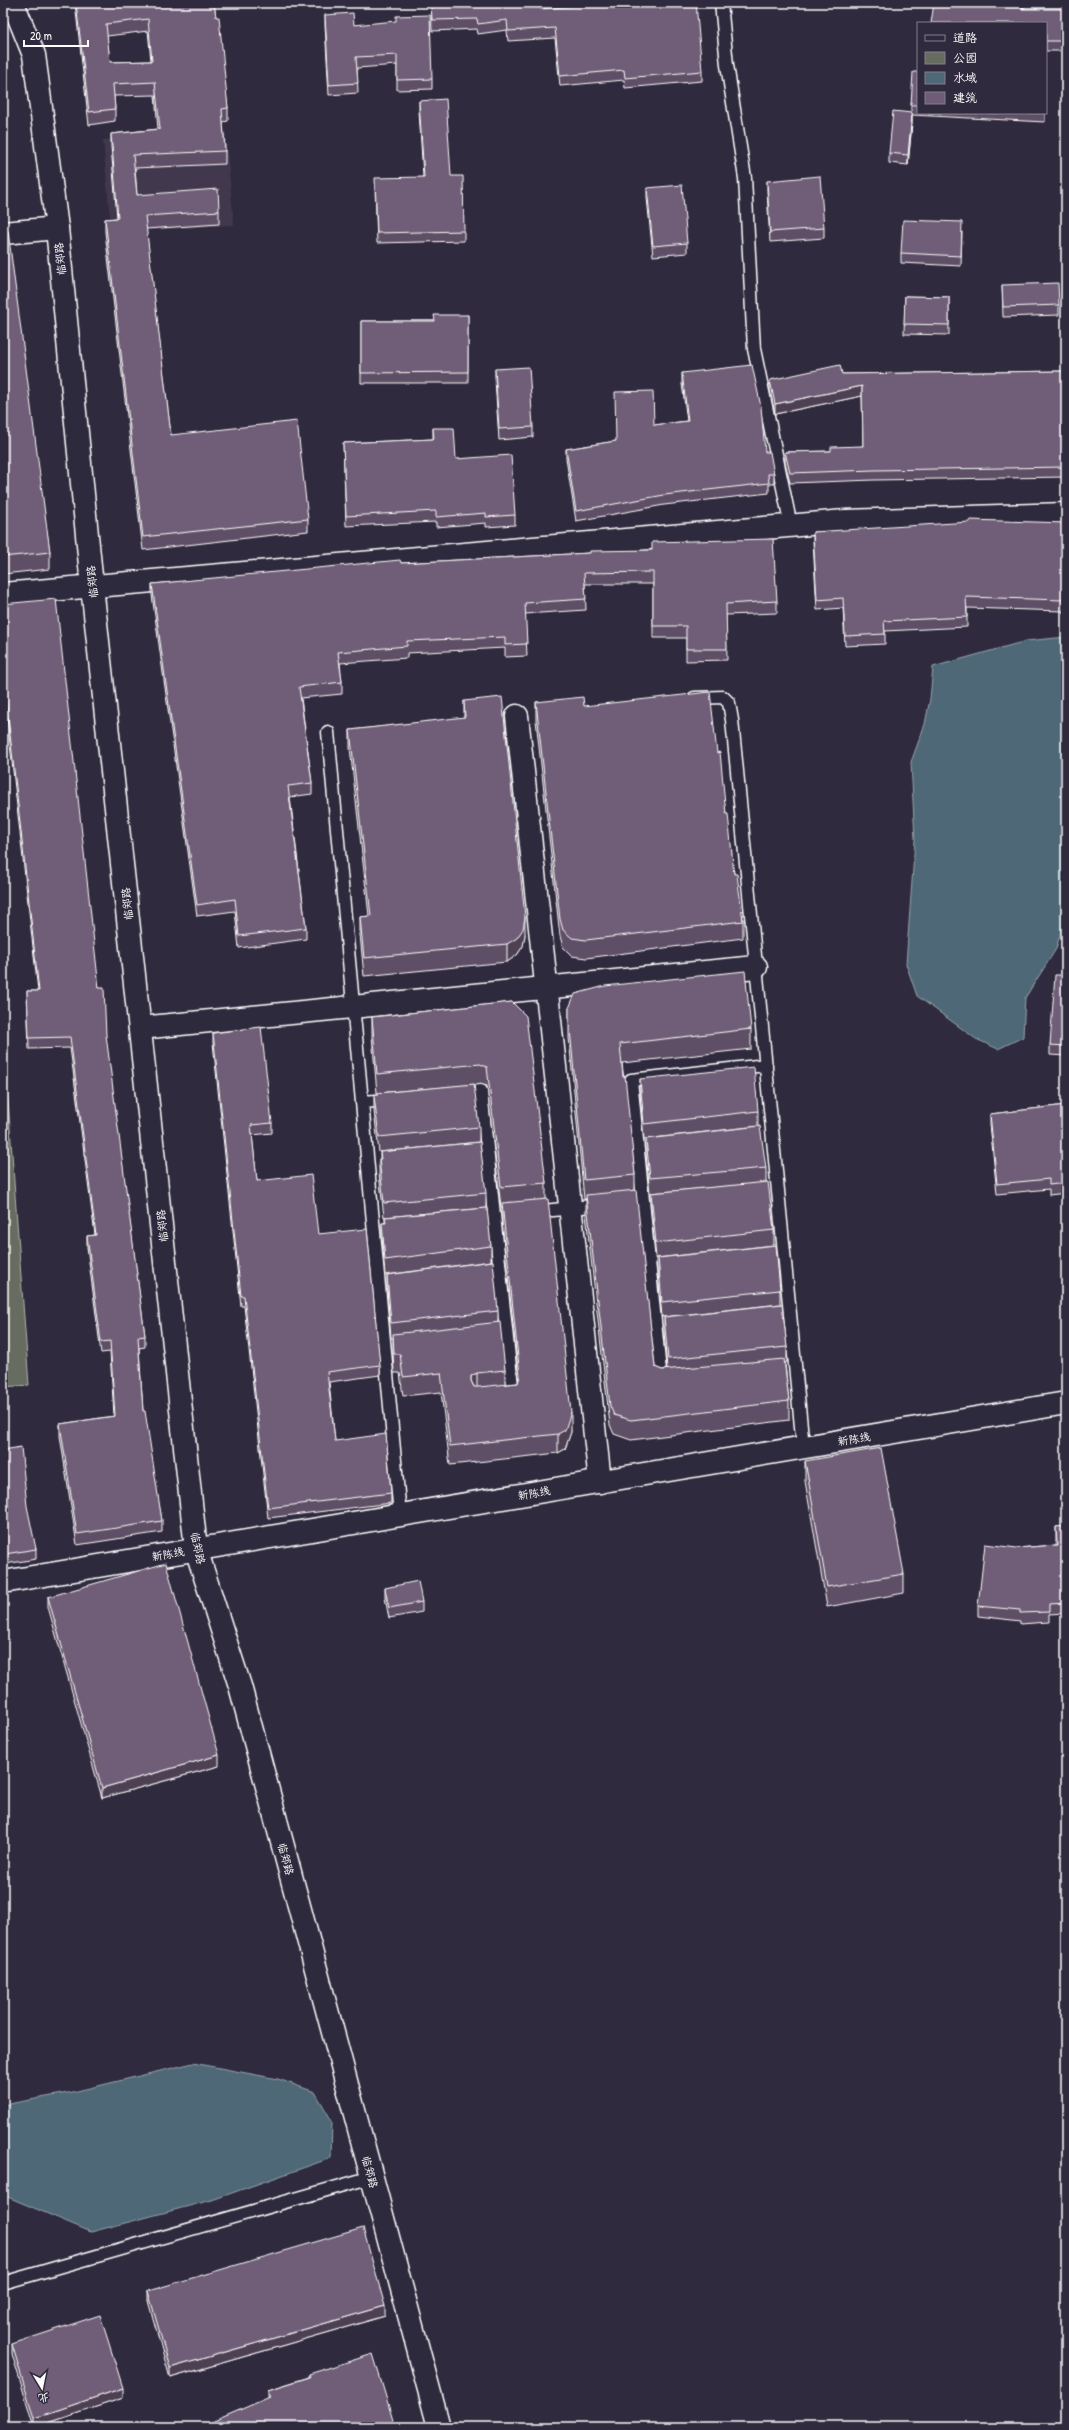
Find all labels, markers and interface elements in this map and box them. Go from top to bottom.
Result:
scale bar [24,22,88,48]
legend [917,22,1047,114]
text: 20 m [30,27,52,44]
text: 道路 [953,29,977,46]
text: 公园 [953,49,977,66]
text: 水域 [953,69,977,86]
text: 建筑 [953,89,977,106]
street label: 临郑路 [51,242,69,276]
street label: 临郑路 [83,565,101,599]
street label: 临郑路 [118,887,136,921]
street label: 临郑路 [153,1209,171,1243]
street label: 新陈线 [837,1430,871,1448]
street label: 新陈线 [517,1483,551,1503]
street label: 临郑路 [188,1530,208,1566]
street label: 新陈线 [151,1544,185,1564]
street label: 临郑路 [275,1841,297,1877]
street label: 临郑路 [359,2154,381,2190]
north arrow [22,2368,62,2408]
text: 北 [37,2390,50,2406]

